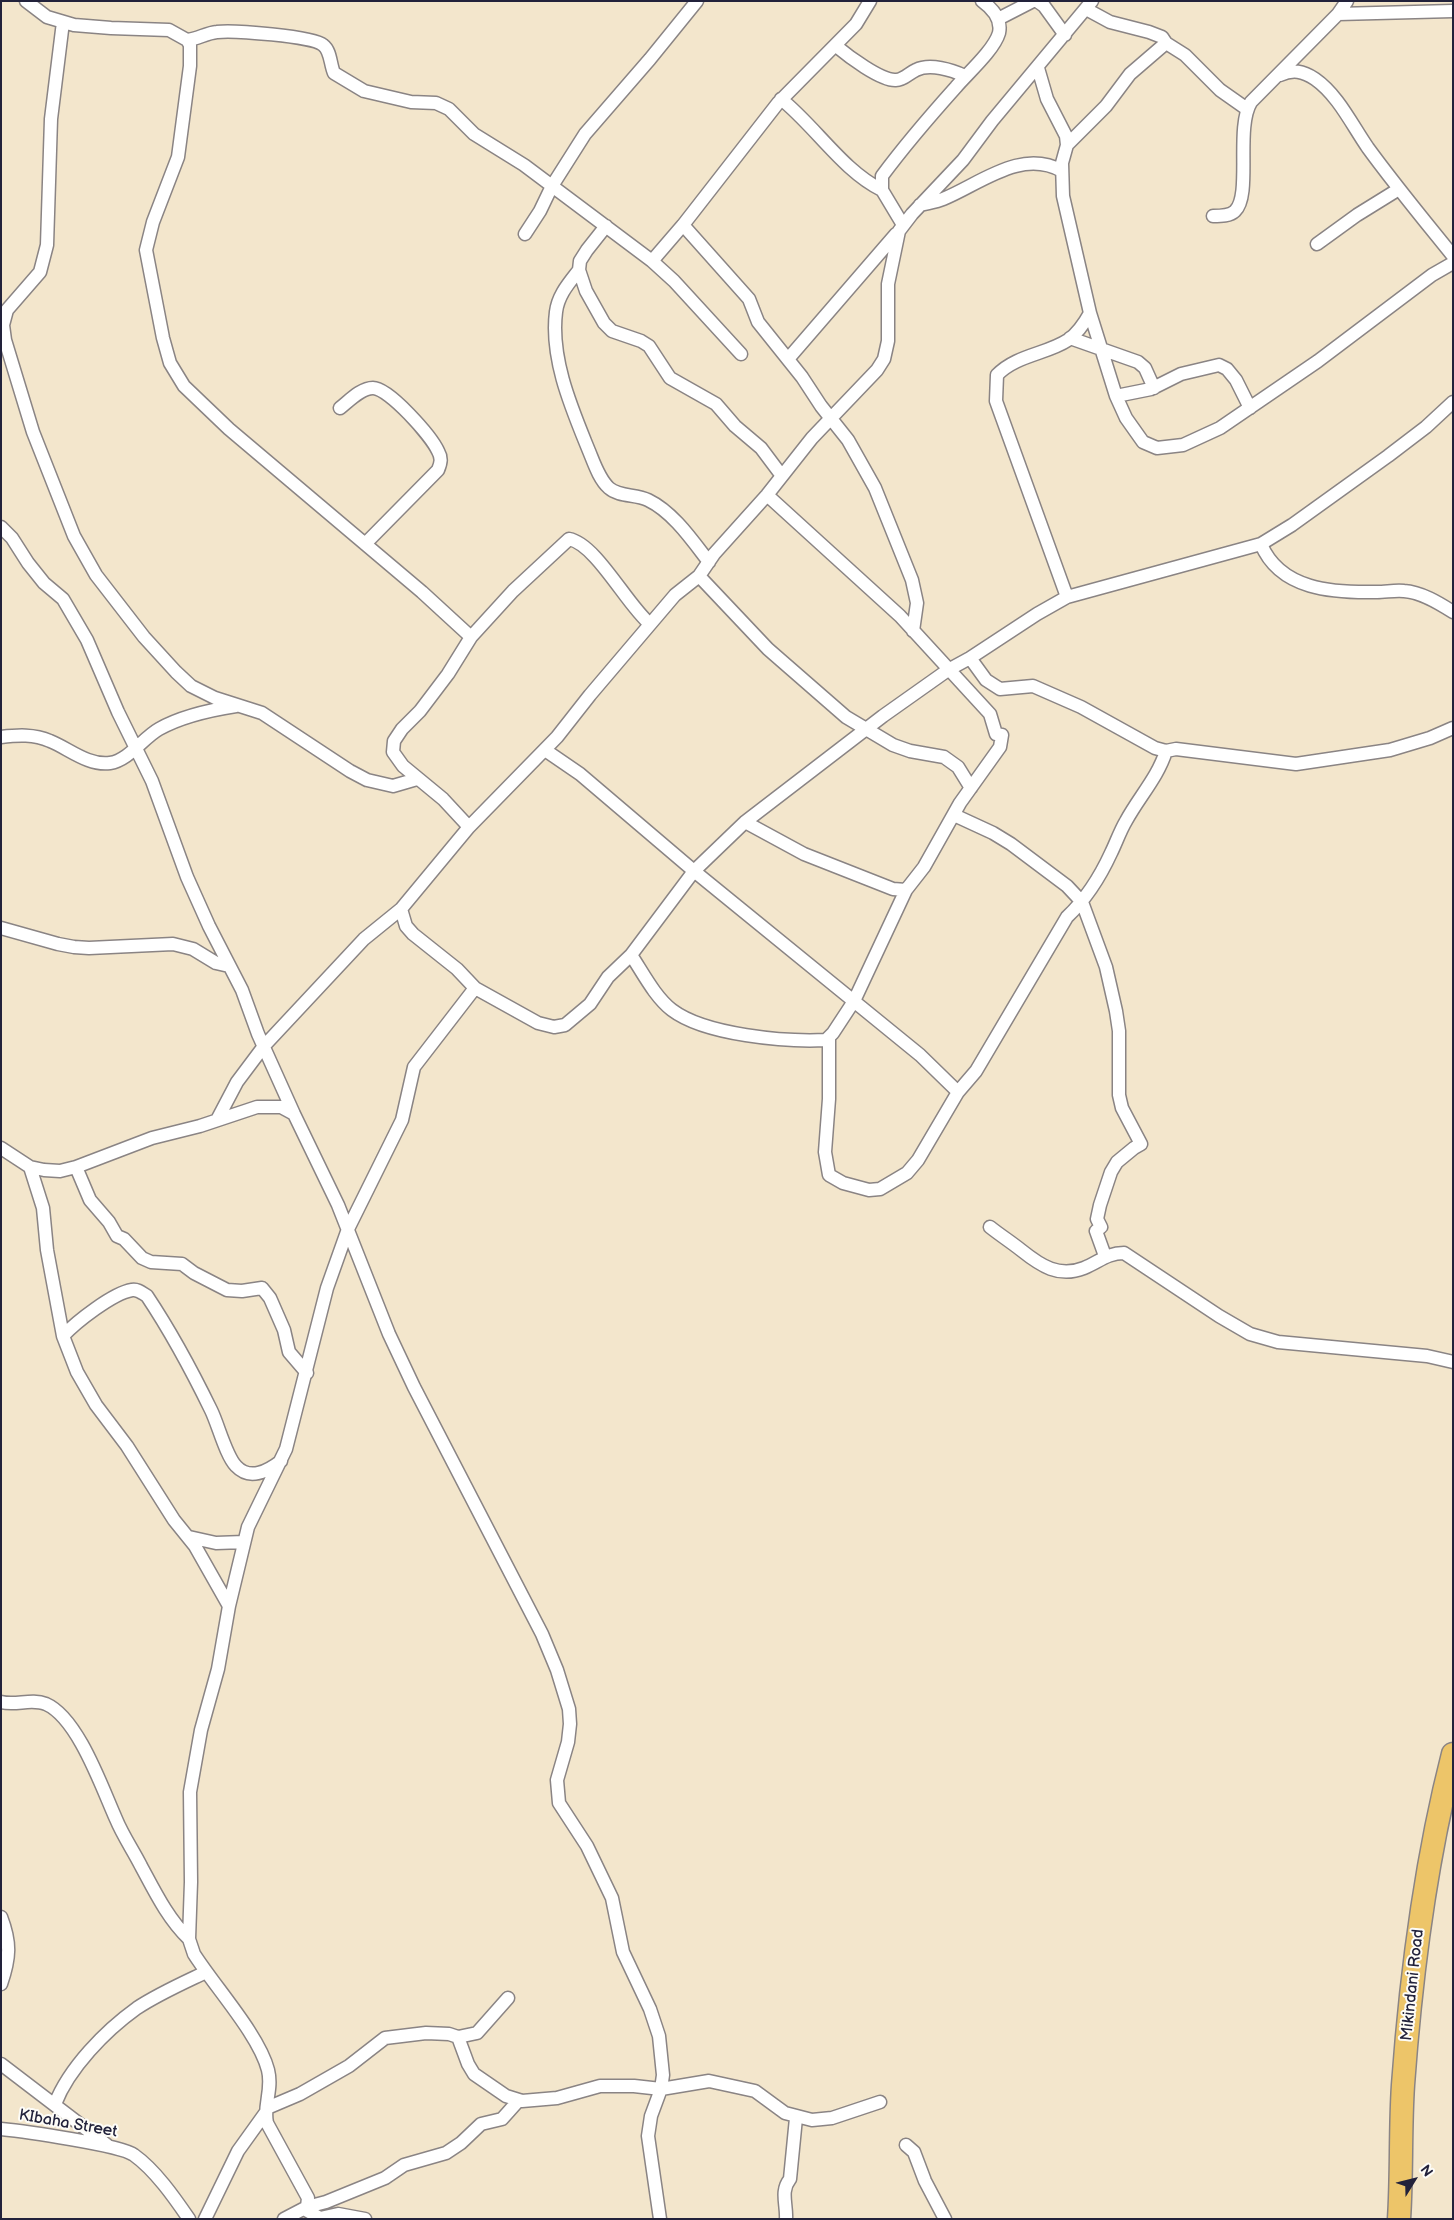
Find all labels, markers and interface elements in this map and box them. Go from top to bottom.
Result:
street label: Mikindani Road [1398,1928,1428,2042]
street label: KIbaha Street [17,2106,119,2142]
north arrow [1389,2155,1439,2205]
text: N [1417,2162,1437,2180]

